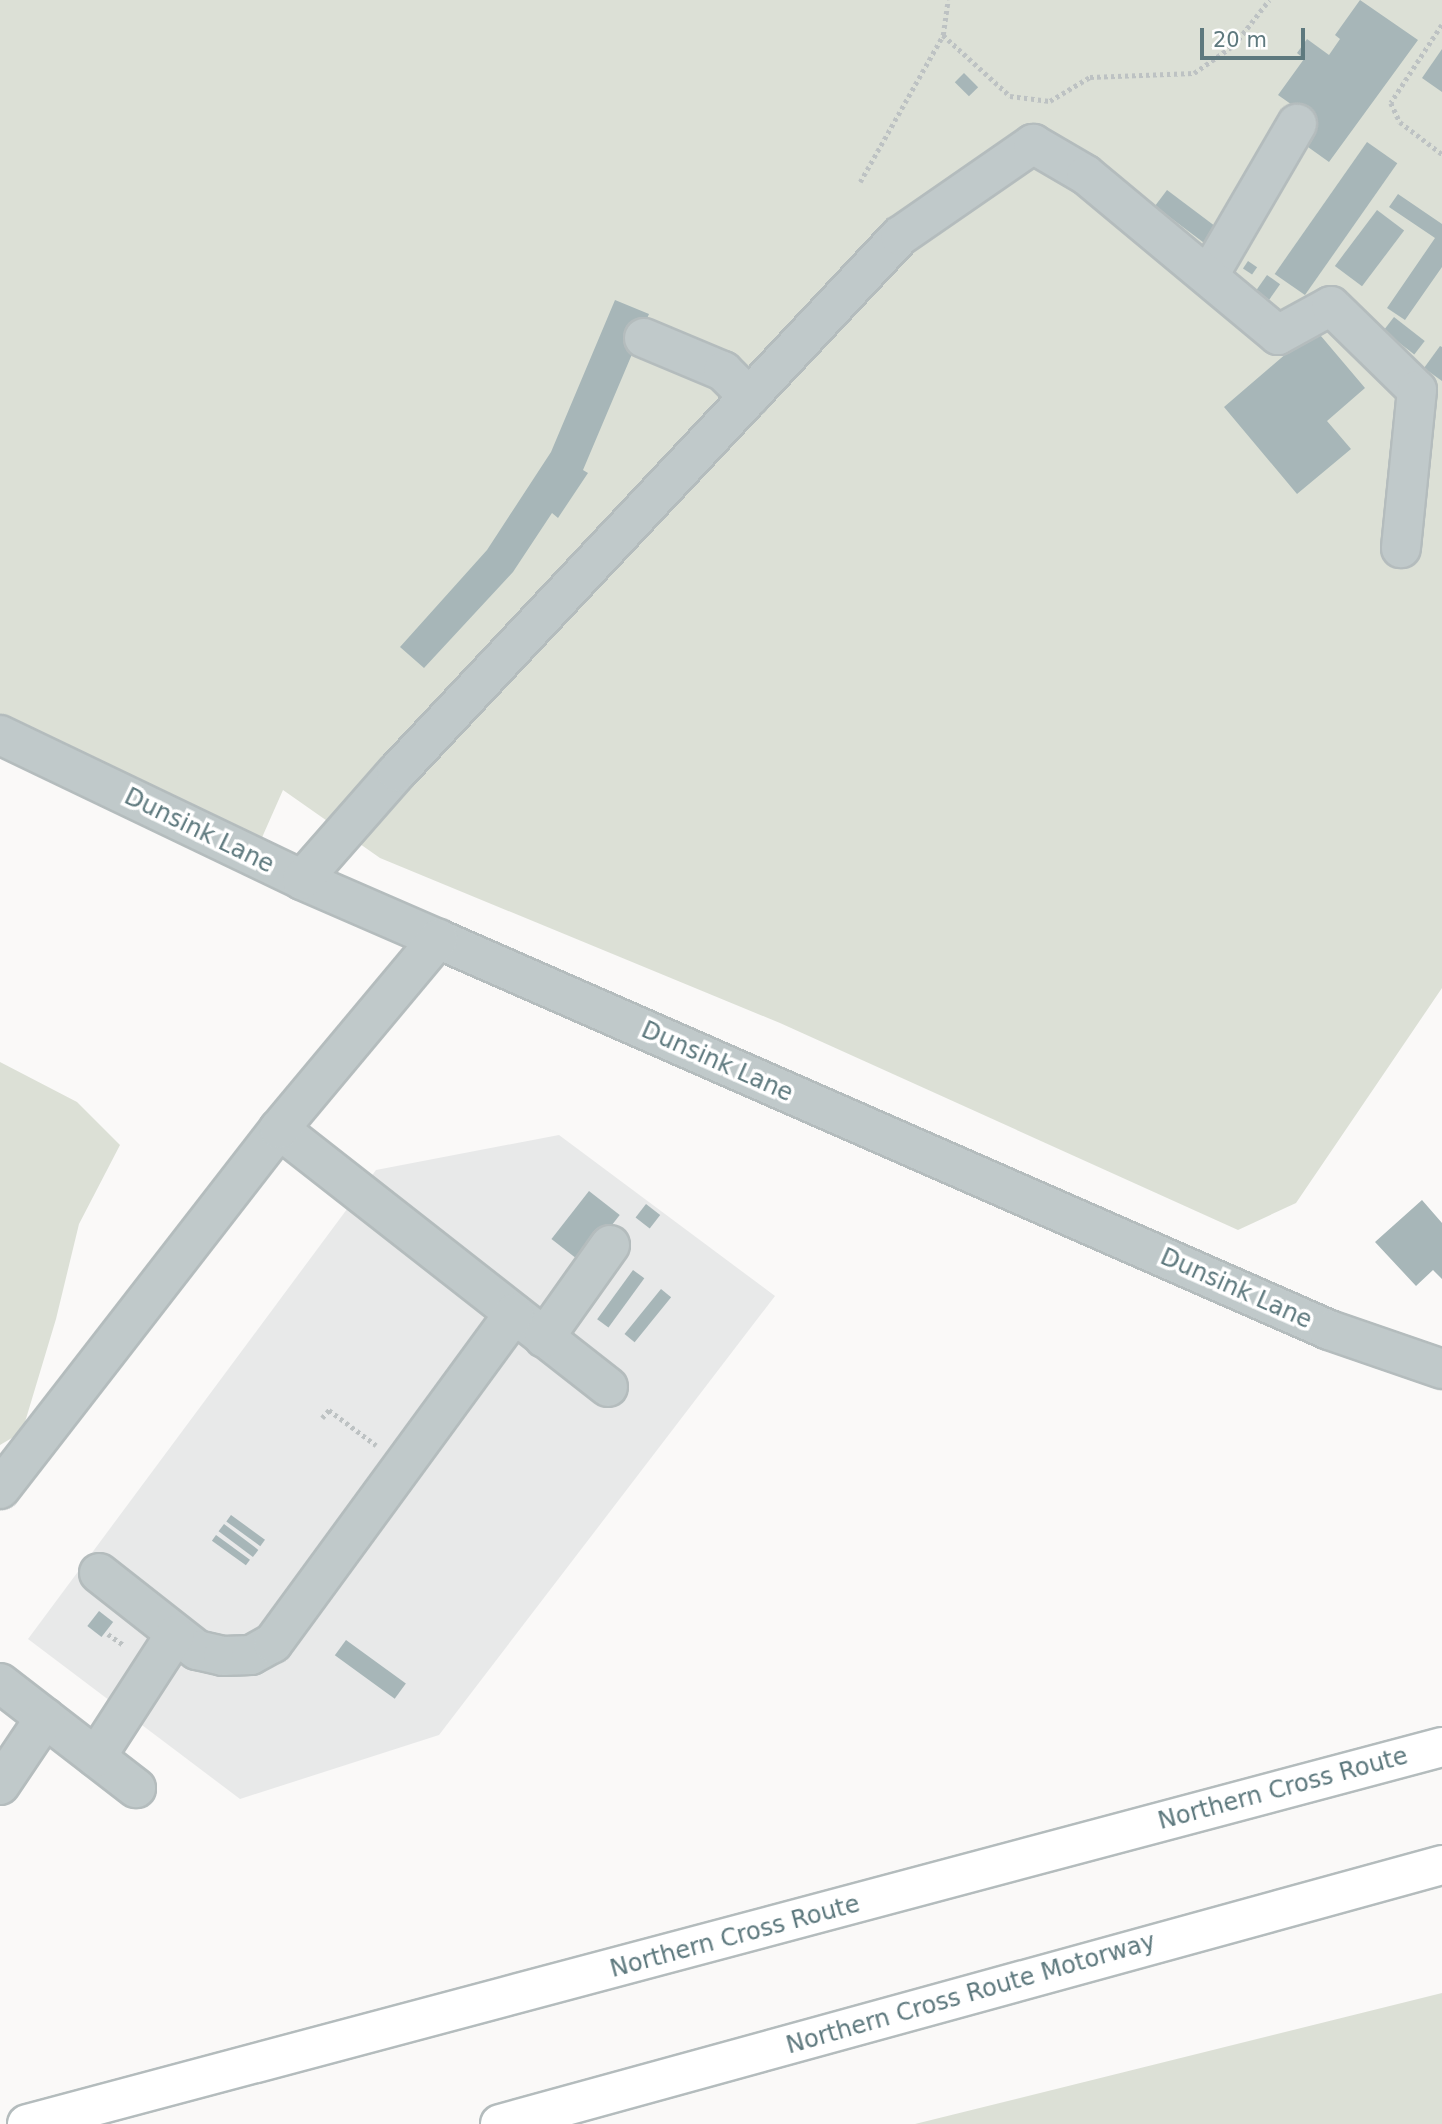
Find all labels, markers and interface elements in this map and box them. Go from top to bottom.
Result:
scale bar [1204,14,1309,58]
text: 20 m [1213,28,1267,52]
street label: Dunsink Lane [119,782,279,880]
street label: Dunsink Lane [637,1016,797,1108]
street label: Dunsink Lane [1156,1243,1316,1335]
street label: Northern Cross Route [1155,1742,1411,1836]
street label: Northern Cross Route [607,1890,863,1984]
street label: Northern Cross Route Motorway [783,1927,1159,2061]

